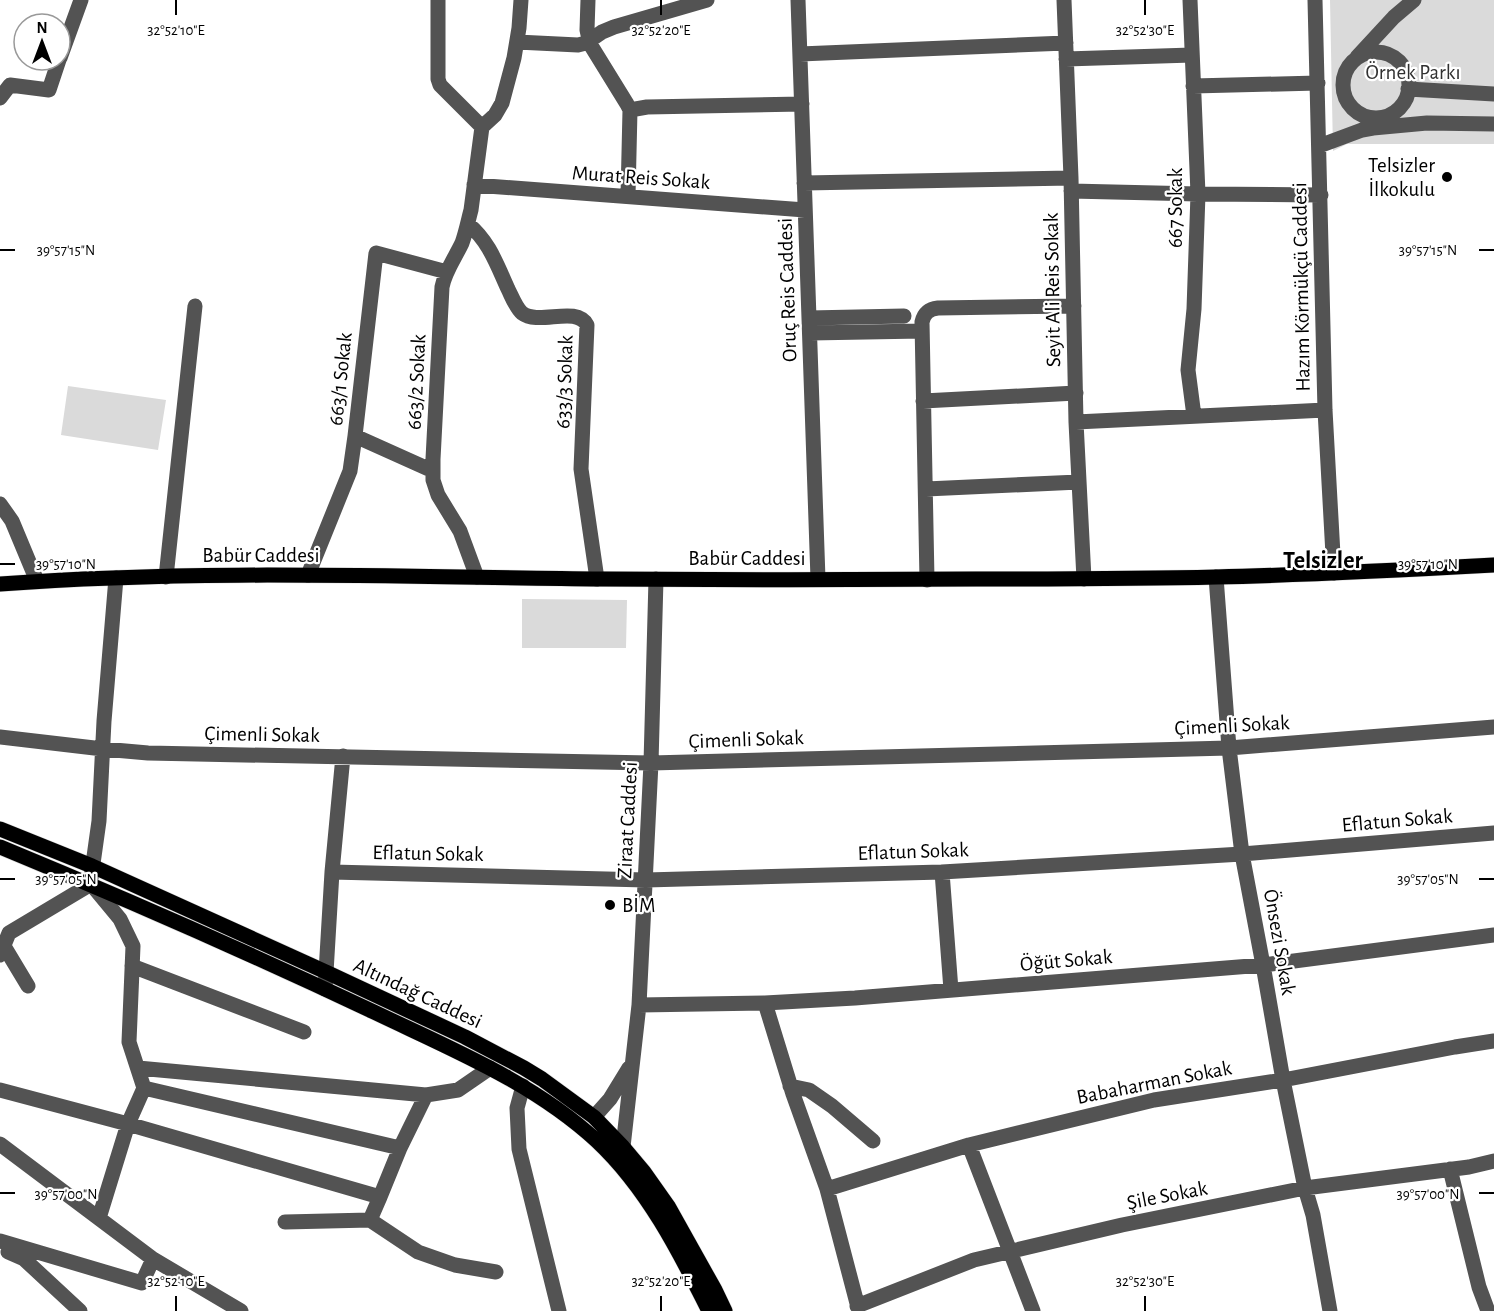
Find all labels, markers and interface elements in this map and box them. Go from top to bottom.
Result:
north arrow [12,12,72,72]
text: N [36,20,48,36]
text: 32°52'10"E [147,23,205,38]
text: 32°52'20"E [631,23,691,38]
text: 32°52'30"E [1116,23,1174,38]
park label: Örnek Parkı [1365,61,1461,83]
place label: Telsizler İlkokulu [1368,155,1435,200]
street label: Murat Reis Sokak [571,162,711,193]
street label: 667 Sokak [1165,167,1186,248]
marker: Telsizler İlkokulu [1440,170,1454,184]
street label: Hazım Körmükçü Caddesi [1289,182,1314,392]
street label: Seyit Ali Reis Sokak [1041,212,1064,367]
street label: Oruç Reis Caddesi [774,218,801,362]
text: 39°57'15"N [37,243,95,258]
text: 39°57'15"N [1399,243,1457,258]
street label: 663/1 Sokak [325,331,356,427]
street label: 663/2 Sokak [404,333,430,430]
street label: 633/3 Sokak [552,334,577,429]
street label: Babür Caddesi [202,545,320,566]
street label: Babür Caddesi [688,548,806,569]
district label: Telsizler [1283,549,1364,573]
text: 39°57'10"N [36,557,96,572]
text: 39°57'10"N [1398,557,1458,572]
street label: Çimenli Sokak [1174,712,1291,739]
street label: Çimenli Sokak [204,723,320,746]
street label: Çimenli Sokak [688,727,804,752]
street label: Ziraat Caddesi [614,761,641,879]
street label: Eflatun Sokak [1341,805,1454,836]
street label: Eflatun Sokak [857,839,969,864]
street label: Eflatun Sokak [372,842,484,865]
text: 39°57'05"N [35,872,97,887]
text: 39°57'05"N [1397,872,1459,887]
street label: Önsezi Sokak [1260,887,1300,997]
place label: BİM [622,894,655,916]
marker: BİM [603,898,617,912]
street label: Öğüt Sokak [1019,945,1114,975]
street label: Altındağ Caddesi [350,955,485,1032]
street label: Babaharman Sokak [1075,1057,1234,1108]
street label: Şile Sokak [1125,1177,1210,1214]
text: 39°57'00"N [35,1187,97,1202]
text: 39°57'00"N [1397,1187,1459,1202]
text: 32°52'10"E [147,1274,205,1289]
text: 32°52'20"E [631,1274,691,1289]
text: 32°52'30"E [1116,1274,1174,1289]

